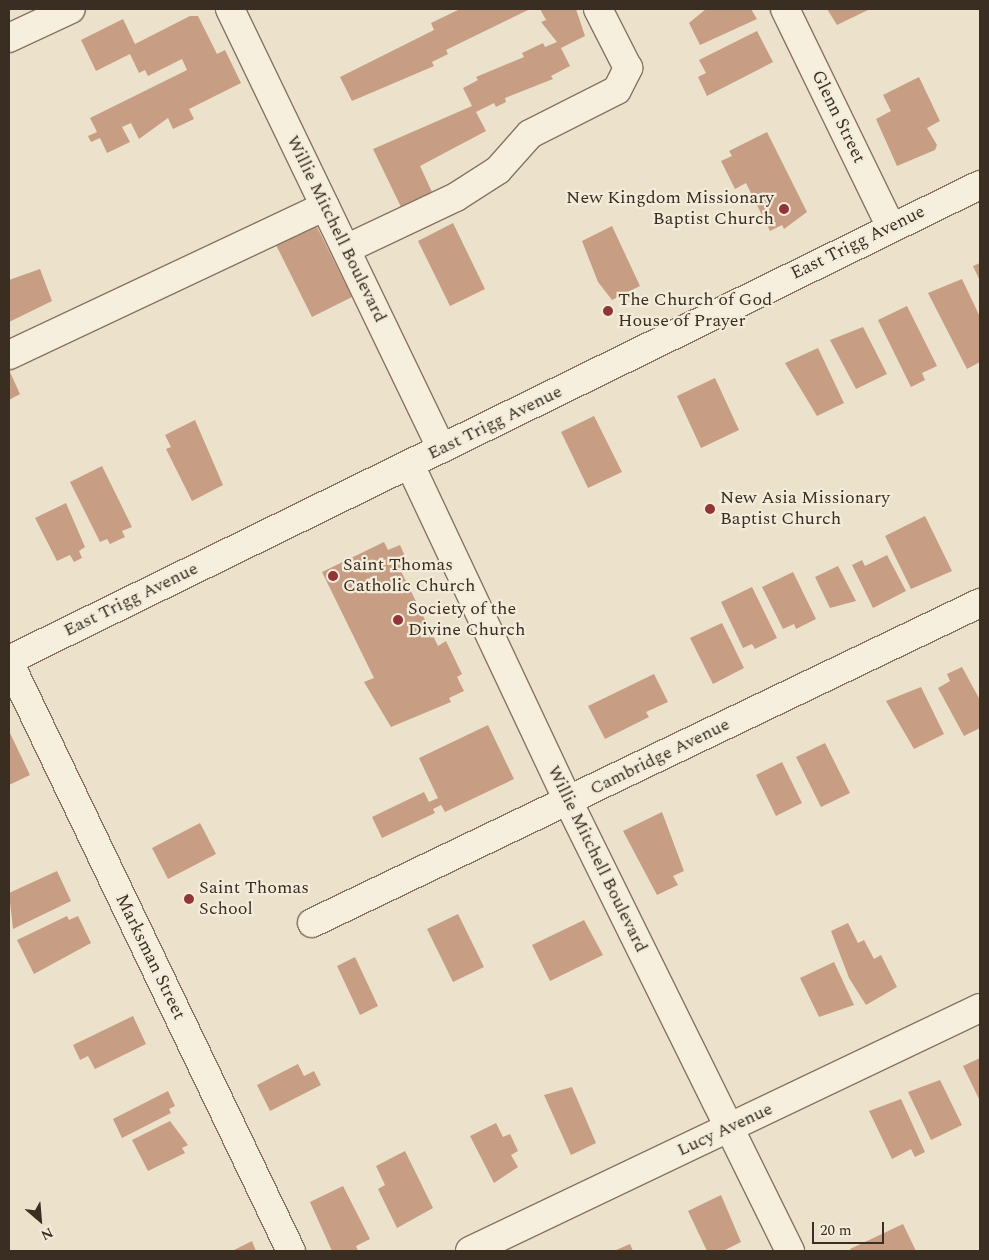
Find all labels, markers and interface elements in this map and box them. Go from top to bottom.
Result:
street label: Glenn Street [806,67,870,167]
street label: Willie Mitchell Boulevard [281,132,391,326]
place label: New Kingdom Missionary Baptist Church [566,188,774,230]
street label: East Trigg Avenue [787,201,929,285]
marker: New Kingdom Missionary Baptist Church [778,203,790,215]
place label: The Church of God House of Prayer [618,290,772,332]
marker: The Church of God House of Prayer [602,305,614,317]
street label: East Trigg Avenue [424,381,566,465]
place label: New Asia Missionary Baptist Church [720,488,890,530]
marker: New Asia Missionary Baptist Church [704,503,716,515]
place label: Saint Thomas Catholic Church [343,555,475,598]
street label: East Trigg Avenue [60,558,202,642]
marker: Saint Thomas Catholic Church [327,570,339,582]
place label: Society of the Divine Church [408,599,525,642]
marker: Society of the Divine Church [392,614,404,626]
street label: Cambridge Avenue [587,714,733,800]
street label: Willie Mitchell Boulevard [542,762,652,956]
place label: Saint Thomas School [199,878,309,921]
street label: Marksman Street [110,891,190,1023]
marker: Saint Thomas School [183,893,195,905]
street label: Lucy Avenue [674,1099,776,1161]
north arrow [15,1195,65,1245]
scale bar [814,1212,886,1244]
text: 20 m [820,1219,852,1242]
text: N [37,1222,57,1246]

